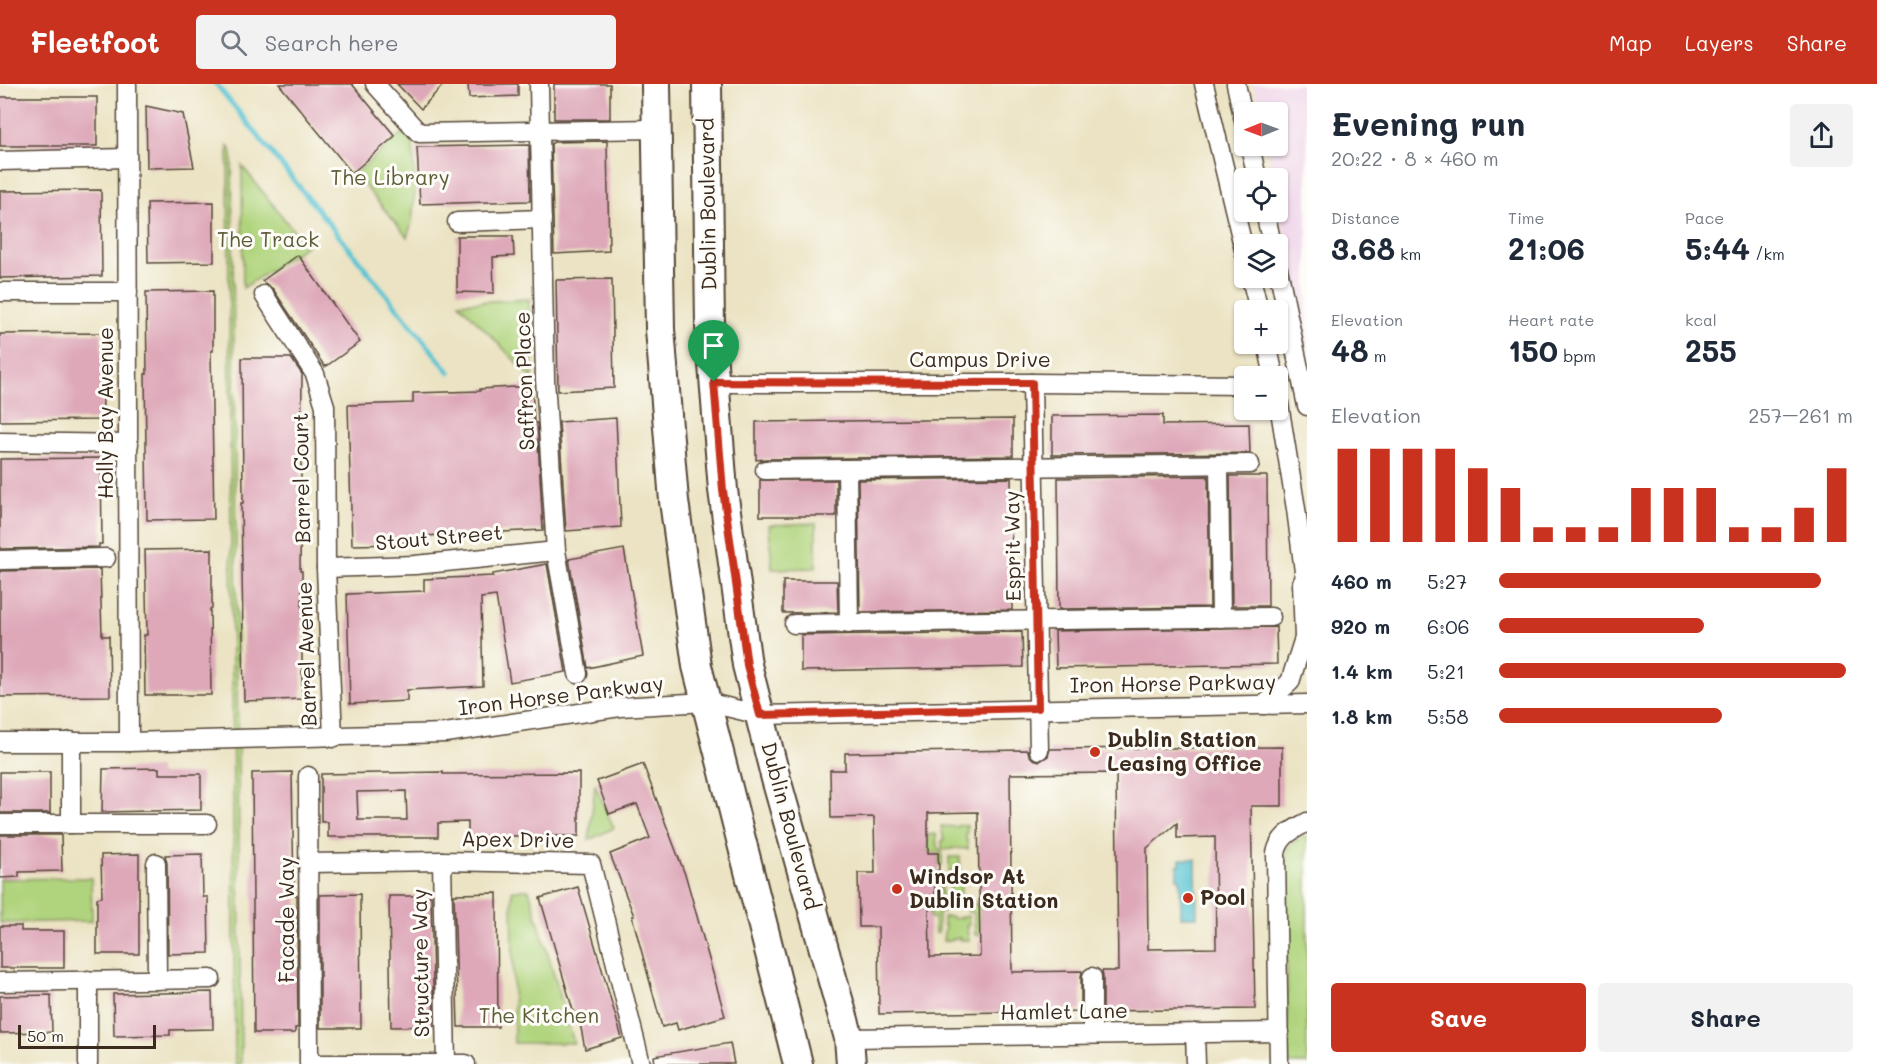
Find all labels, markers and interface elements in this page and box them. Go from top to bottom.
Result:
search box [196,15,616,69]
text: Fleetfoot [30,24,160,60]
icon: search [217,26,250,59]
text: Search here [265,28,399,57]
text: Map [1609,29,1652,56]
text: Layers [1685,29,1754,56]
text: Share [1787,29,1847,56]
text: Evening run [1331,101,1525,144]
north arrow [1234,102,1288,156]
map controls [1234,102,1288,420]
button: share [1790,104,1853,167]
street label: Dublin Boulevard [691,117,722,291]
text: 20:22 · 8 × 460 m [1331,145,1499,171]
park label: The Library [330,163,450,190]
button: locate [1234,168,1288,222]
text: Distance [1331,207,1400,228]
text: Time [1508,207,1544,228]
text: Pace [1685,207,1724,228]
park label: The Track [217,225,319,252]
text: 3.68 [1331,228,1395,268]
text: 21:06 [1508,228,1585,268]
text: 5:44 [1685,228,1750,268]
button: layers [1234,234,1288,288]
text: km [1395,243,1421,264]
text: /km [1750,243,1785,264]
button: + [1234,300,1288,354]
text: Elevation [1331,309,1403,330]
text: Heart rate [1508,309,1594,330]
text: kcal [1685,309,1717,330]
street label: Saffron Place [508,311,539,451]
pin [688,320,739,382]
street label: Holly Bay Avenue [91,327,118,499]
icon: arrive [697,329,730,362]
text: 48 [1331,330,1369,370]
text: 150 [1508,330,1558,370]
text: 255 [1685,330,1737,370]
street label: Campus Drive [909,345,1051,372]
text: m [1369,345,1387,366]
text: bpm [1558,345,1596,366]
button: − [1234,366,1288,420]
text: Elevation [1331,402,1421,428]
text: 257–261 m [1748,402,1853,428]
street label: Barrel Court [286,412,315,544]
street label: Esprit Way [997,490,1026,602]
street label: Stout Street [374,517,504,556]
text: 460 m [1331,568,1392,594]
text: 5:27 [1427,568,1467,594]
street label: Barrel Avenue [289,581,322,727]
text: 920 m [1331,613,1390,639]
text: 6:06 [1427,613,1470,639]
text: 1.4 km [1331,658,1393,684]
text: 5:21 [1427,658,1465,684]
street label: Iron Horse Parkway [1070,667,1276,698]
street label: Iron Horse Parkway [457,669,665,720]
text: 1.8 km [1331,703,1392,729]
text: 5:58 [1427,703,1469,729]
place label: Dublin Station Leasing Office [1107,725,1262,776]
street label: Dublin Boulevard [756,739,827,912]
marker: Dublin Station Leasing Office [1088,745,1102,759]
street label: Apex Drive [461,824,575,853]
street label: Facade Way [272,857,299,983]
place label: Windsor At Dublin Station [909,862,1058,913]
marker: Windsor At Dublin Station [890,882,904,896]
place label: Pool [1200,883,1246,910]
street label: Structure Way [405,888,434,1038]
marker: Pool [1181,891,1195,905]
button: Save [1331,983,1586,1052]
button: Share [1598,983,1853,1052]
street label: Hamlet Lane [1000,996,1128,1025]
park label: The Kitchen [479,1001,599,1028]
scale bar [18,1022,156,1050]
text: 50 m [27,1025,64,1046]

